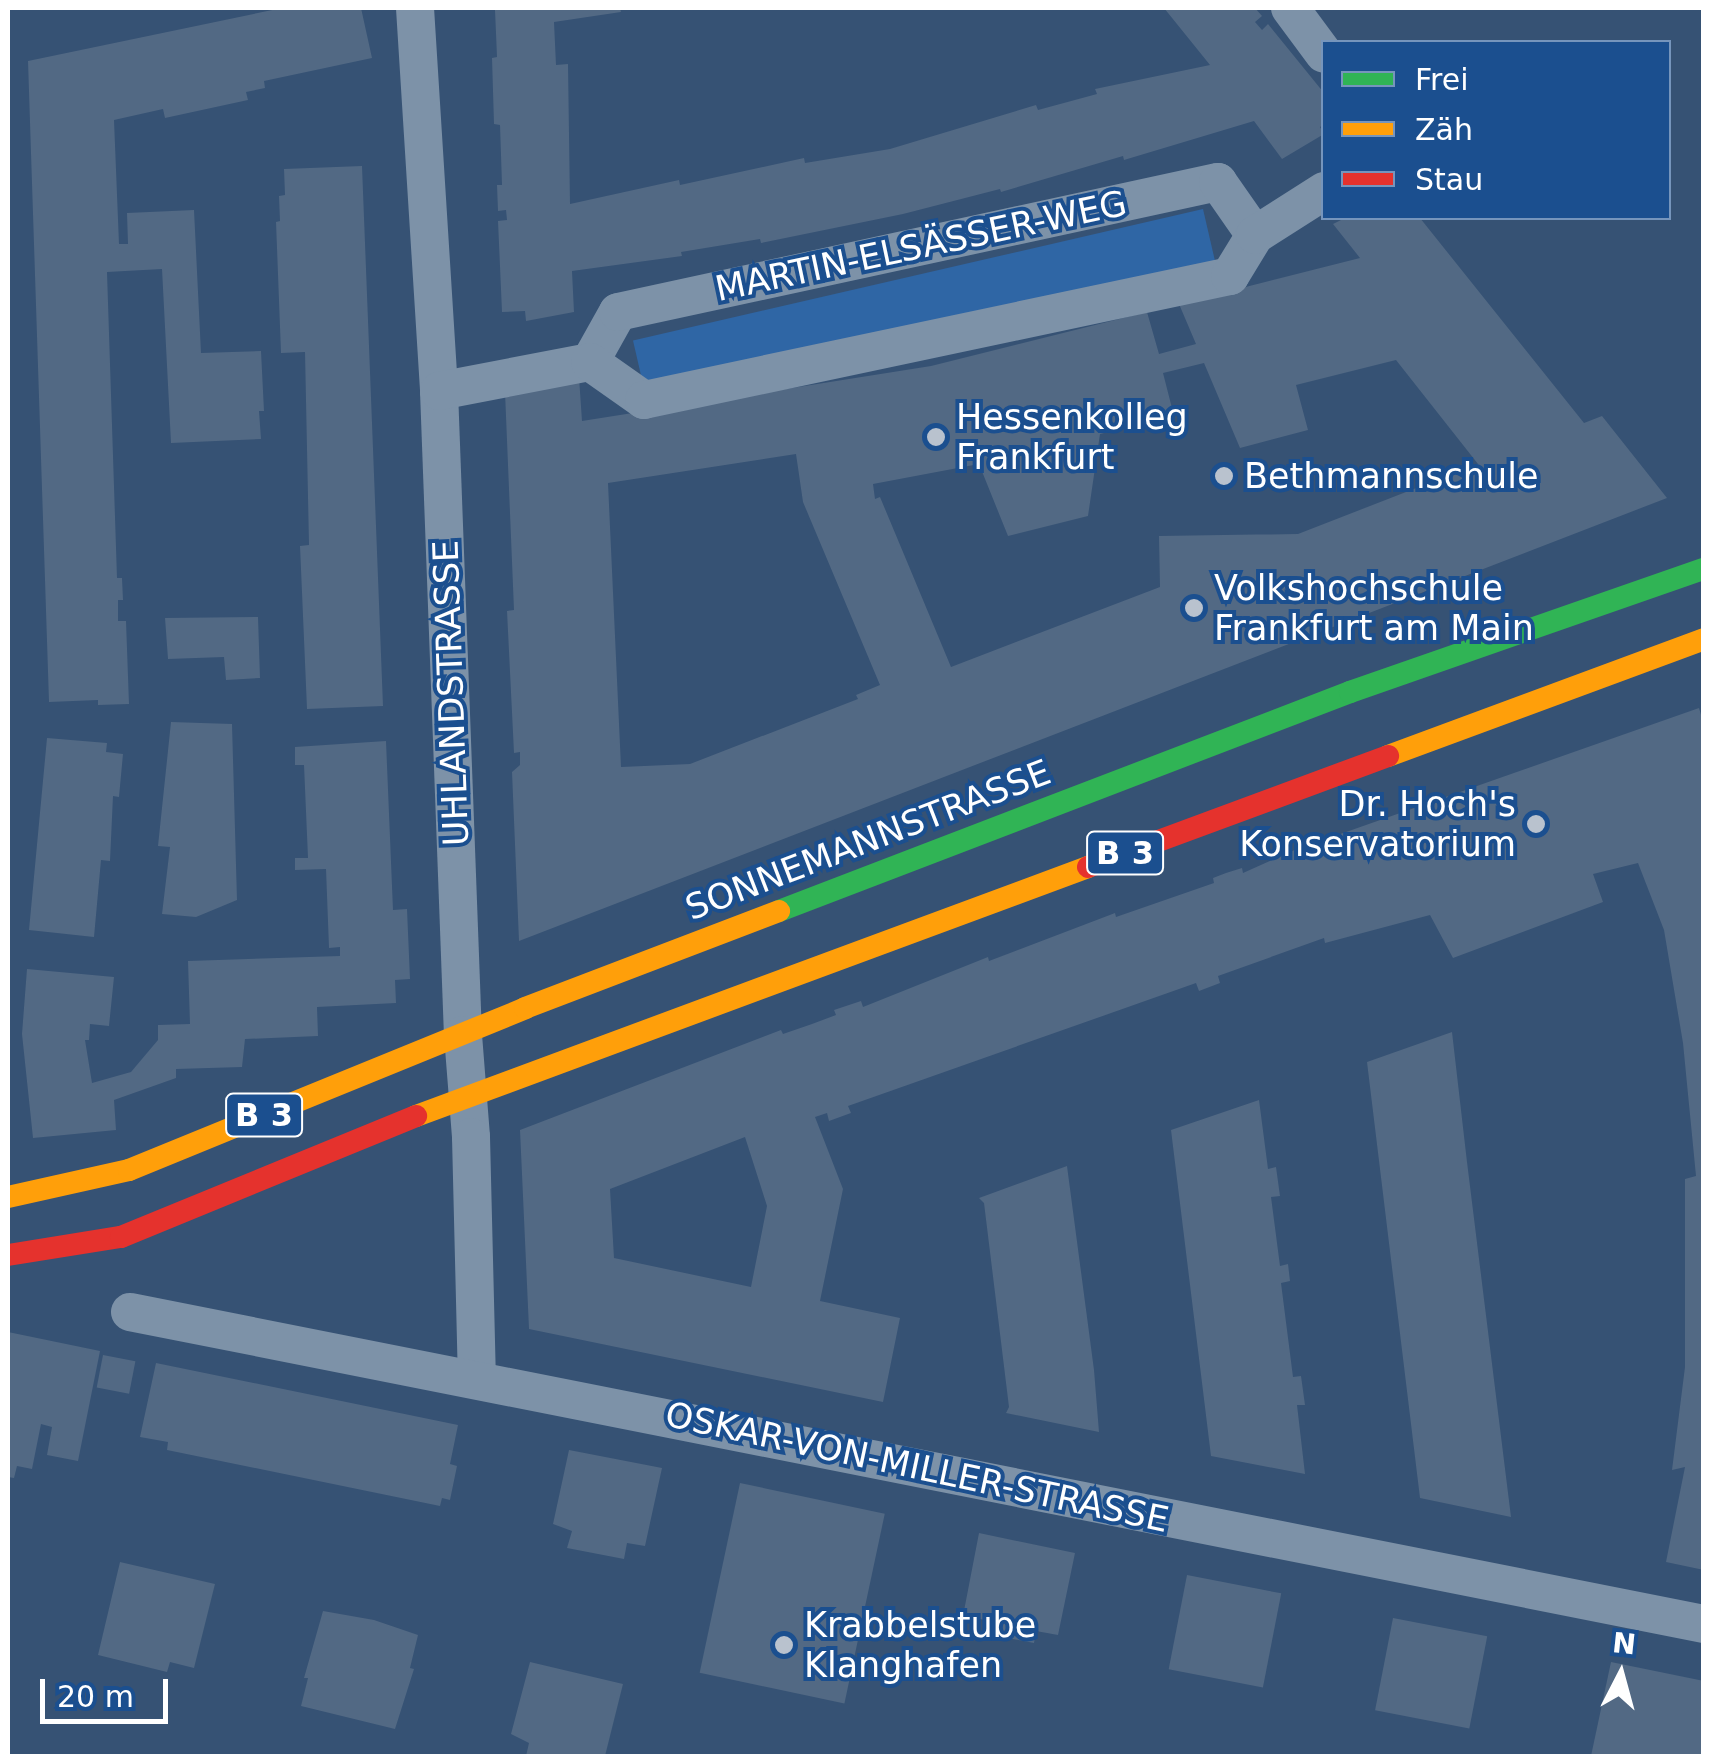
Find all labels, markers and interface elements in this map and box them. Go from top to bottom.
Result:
legend [1321,40,1671,220]
text: Frei [1415,62,1469,97]
text: Zäh [1415,112,1473,147]
text: Stau [1415,162,1483,197]
street label: MARTIN-ELSÄSSER-WEG [712,182,1130,310]
place label: Hessenkolleg Frankfurt [956,396,1188,478]
marker: Hessenkolleg Frankfurt [925,426,947,448]
place label: Bethmannschule [1244,455,1538,497]
marker: Bethmannschule [1213,465,1235,487]
street label: UHLANDSTRASSE [425,539,477,847]
place label: Volkshochschule Frankfurt am Main [1214,567,1534,649]
marker: Volkshochschule Frankfurt am Main [1183,597,1205,619]
street label: SONNEMANNSTRASSE [679,751,1057,929]
place label: Dr. Hoch's Konservatorium [1239,783,1516,865]
marker: Dr. Hoch's Konservatorium [1525,813,1547,835]
road number: B 3 [1085,826,1165,880]
road number: B 3 [224,1088,304,1142]
street label: OSKAR-VON-MILLER-STRASSE [662,1393,1172,1541]
place label: Krabbelstube Klanghafen [804,1604,1036,1686]
north arrow [1571,1624,1671,1724]
text: N [1611,1626,1638,1661]
marker: Krabbelstube Klanghafen [773,1634,795,1656]
scale bar [45,1659,172,1721]
text: 20 m [57,1679,134,1714]

